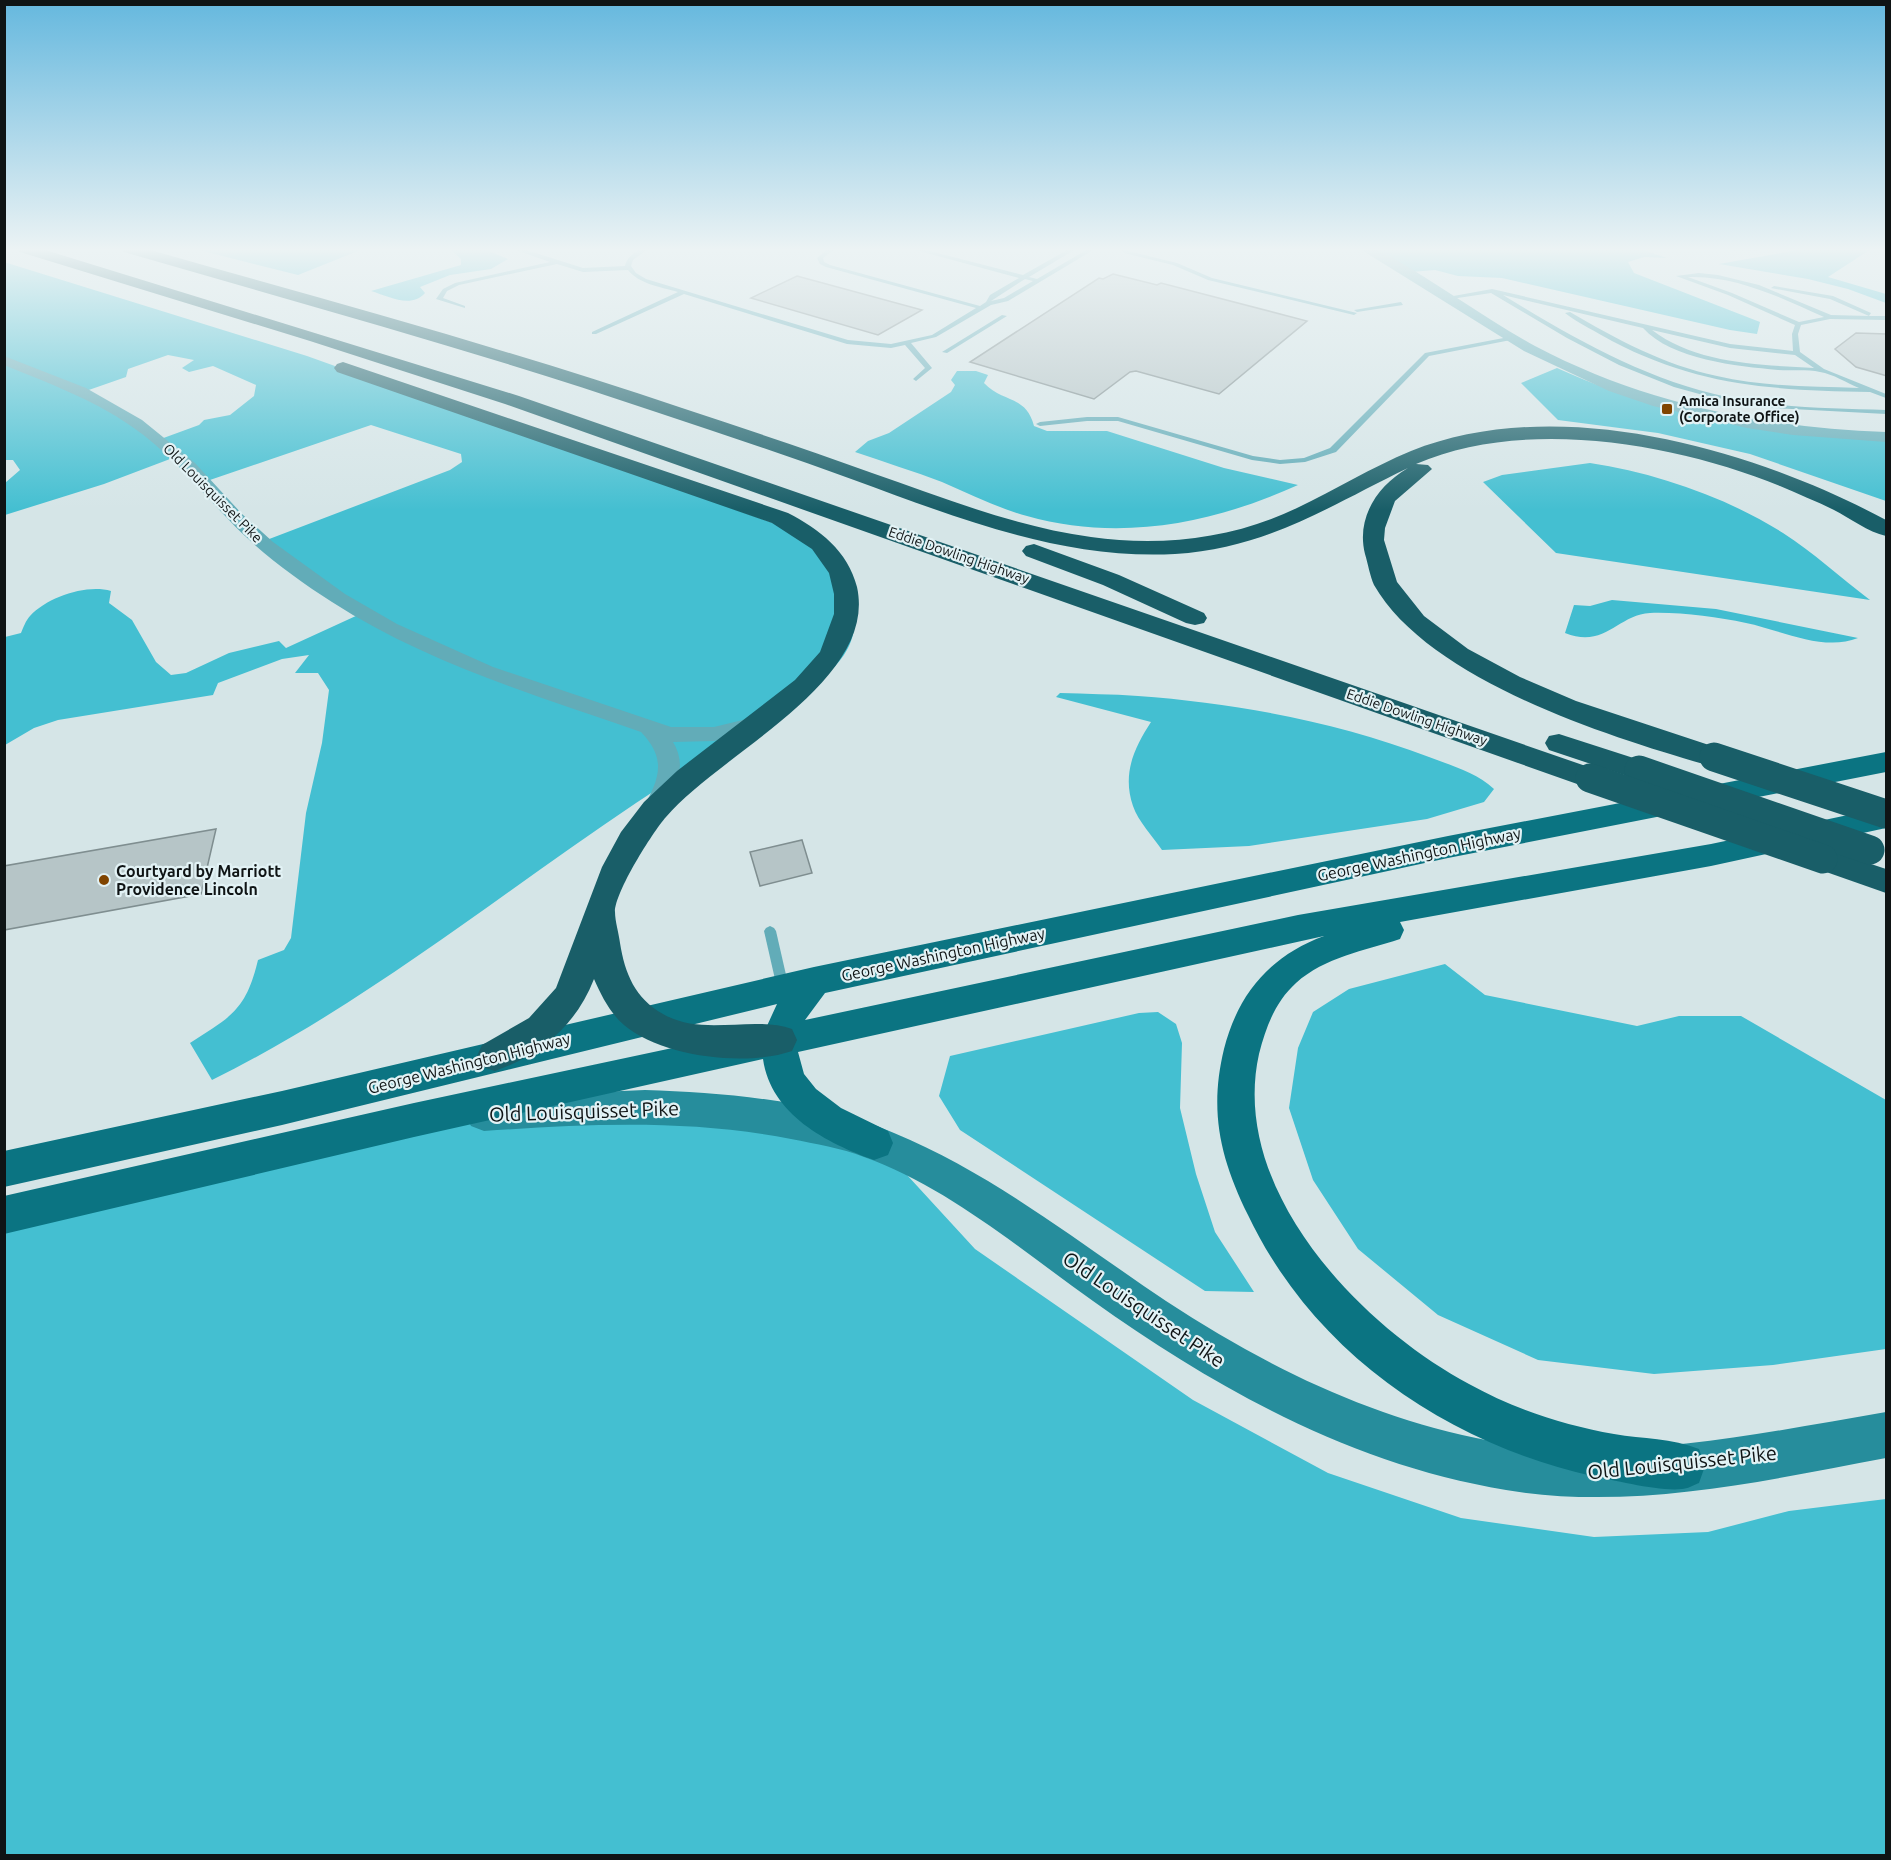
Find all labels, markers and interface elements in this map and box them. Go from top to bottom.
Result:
place label: Amica Insurance (Corporate Office) [1679,393,1800,425]
marker: Amica Insurance (Corporate Office) [1660,402,1674,416]
street label: Old Louisquisset Pike [160,440,266,546]
street label: Eddie Dowling Highway [887,523,1032,587]
street label: Eddie Dowling Highway [1345,685,1490,749]
street label: George Washington Highway [1316,824,1523,884]
place label: Courtyard by Marriott Providence Lincoln [116,862,281,898]
marker: Courtyard by Marriott Providence Lincoln [97,873,111,887]
street label: George Washington Highway [840,924,1047,984]
street label: George Washington Highway [366,1029,572,1097]
street label: Old Louisquisset Pike [488,1096,680,1126]
street label: Old Louisquisset Pike [1059,1246,1229,1372]
street label: Old Louisquisset Pike [1586,1441,1778,1483]

